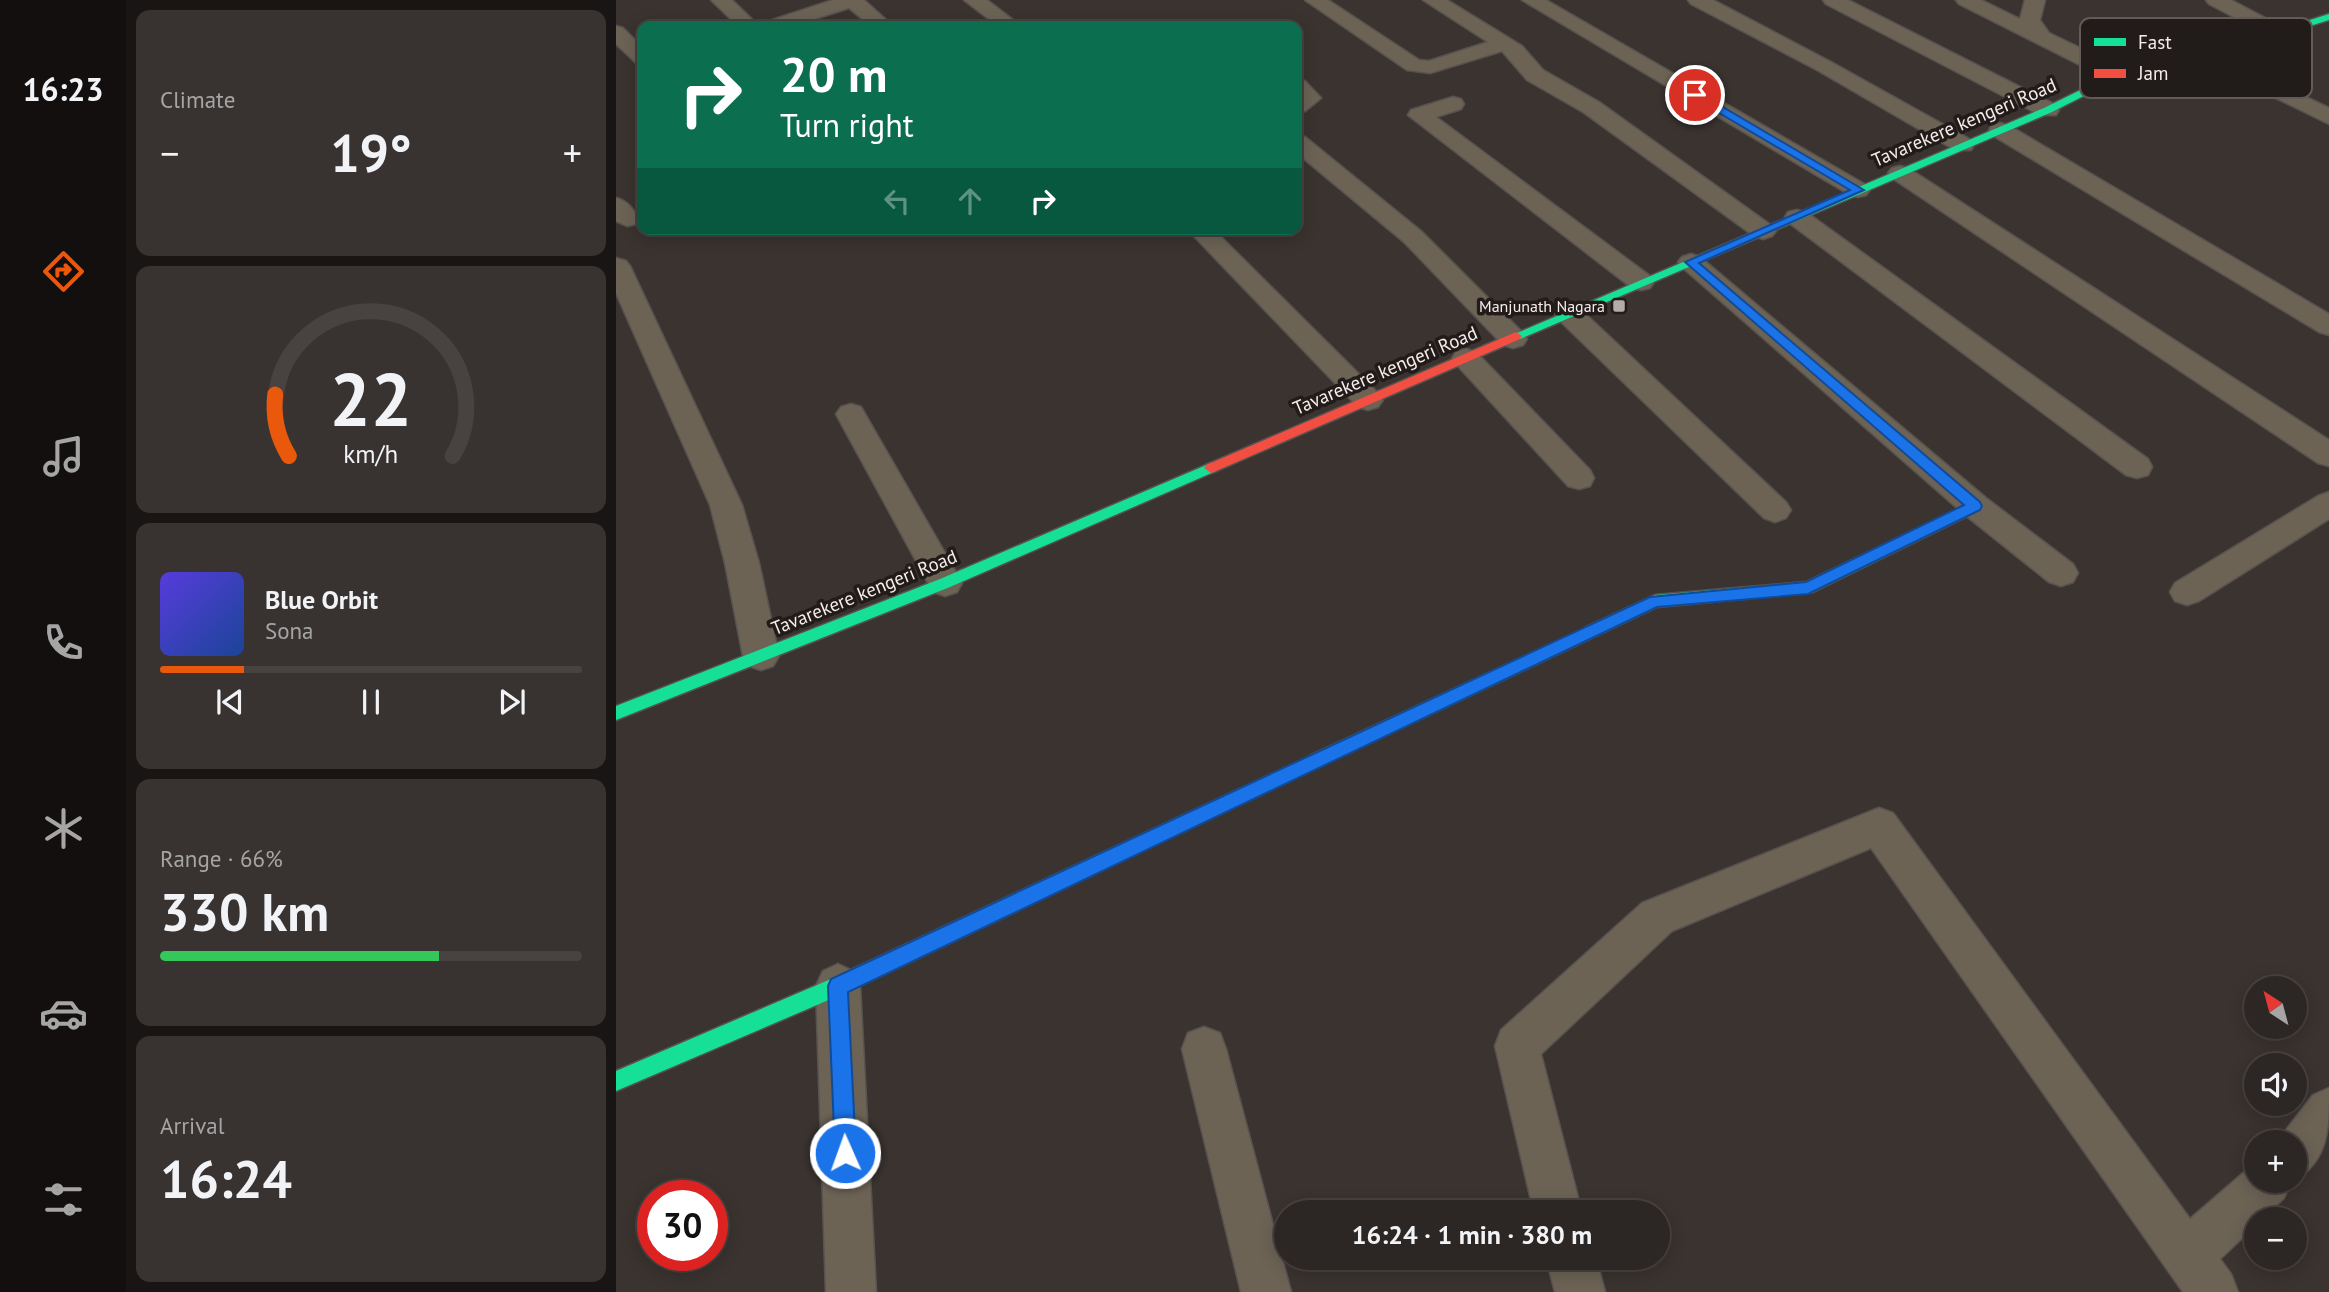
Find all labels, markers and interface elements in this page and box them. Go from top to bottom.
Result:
legend [2080,18,2312,98]
text: Fast [2138,30,2172,54]
text: 20 m [780,42,887,106]
icon: right [665,49,756,140]
text: Jam [2137,61,2168,85]
pin [1665,65,1725,125]
text: 16:23 [22,68,104,110]
street label: Tavarekere kengeri Road [1868,72,2060,172]
icon: arrive [1676,76,1714,114]
text: Climate [160,85,235,114]
text: Turn right [780,104,914,146]
text: 19° [330,119,412,186]
text: − [160,128,179,177]
text: + [563,128,582,177]
icon: left [878,182,916,220]
icon: ahead [951,182,989,220]
icon: right [1024,182,1062,220]
icon: directions [39,247,88,296]
place label: Manjunath Nagara [1479,296,1605,316]
marker: Manjunath Nagara [1611,298,1627,314]
street label: Tavarekere kengeri Road [1289,320,1481,420]
text: 22 [330,352,412,446]
icon: music [39,432,88,481]
text: km/h [344,437,398,469]
street label: Tavarekere kengeri Road [768,544,960,640]
text: Blue Orbit [265,583,378,616]
text: Sona [265,616,314,645]
icon: phone [39,618,88,667]
icon: previous [211,683,249,721]
icon: pause [352,683,390,721]
icon: next [493,683,531,721]
icon: climate [39,804,88,853]
text: Range · 66% [160,844,283,873]
text: 330 km [160,878,329,945]
north arrow [2244,976,2306,1040]
map controls [2244,976,2307,1270]
icon: car [39,989,88,1038]
button: sound [2244,1053,2307,1116]
text: Arrival [160,1111,224,1140]
position arrow [808,1116,882,1190]
button: + [2244,1130,2307,1193]
text: 16:24 [160,1145,292,1212]
icon: filters [39,1175,88,1224]
speed limit sign: 30 [637,1180,728,1271]
button: − [2244,1207,2307,1270]
text: 16:24 · 1 min · 380 m [1352,1218,1592,1251]

